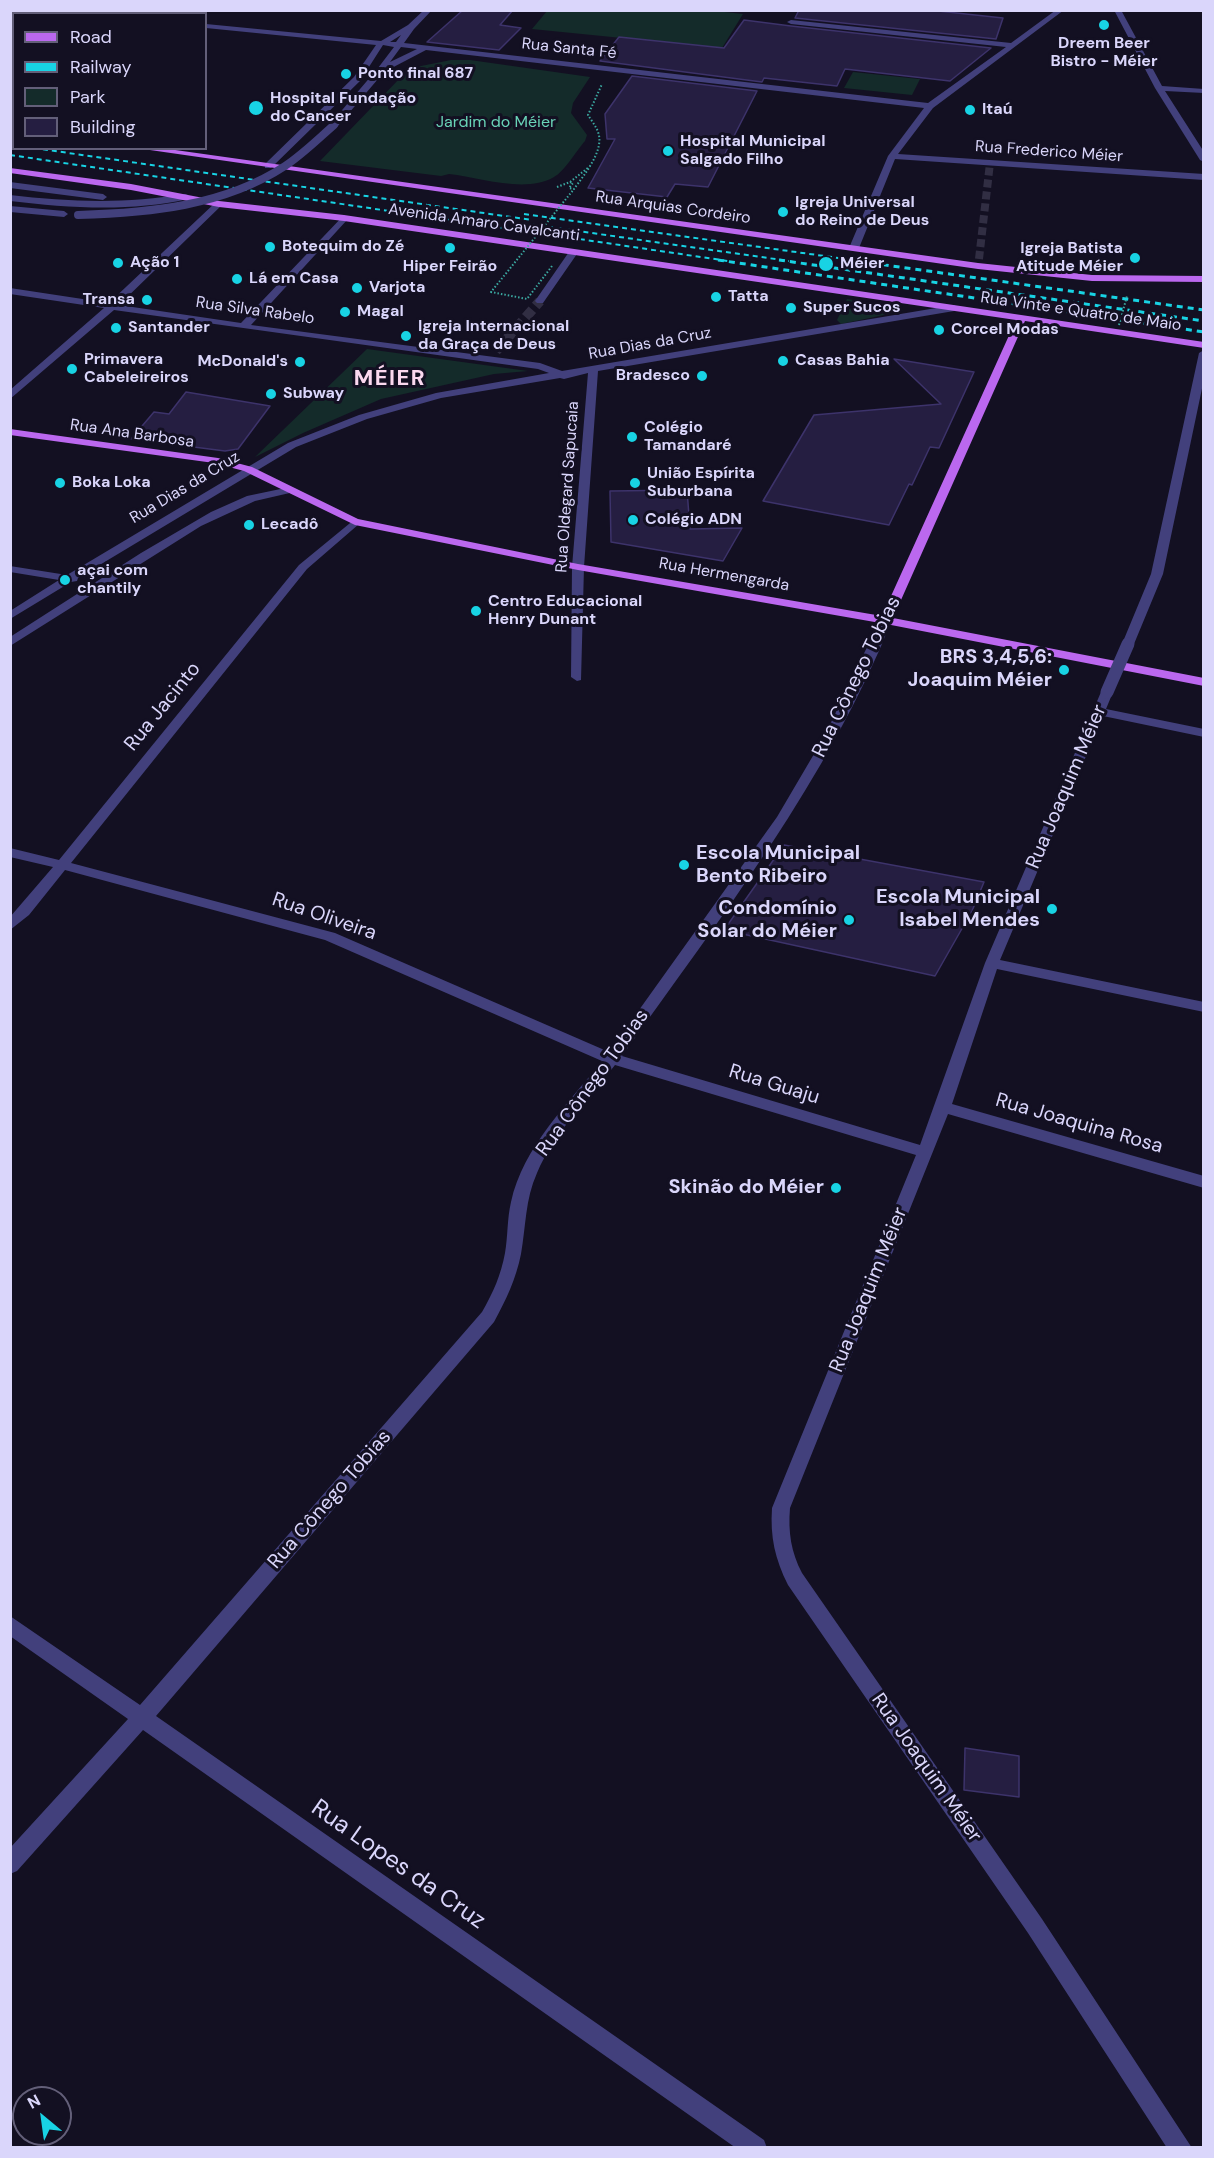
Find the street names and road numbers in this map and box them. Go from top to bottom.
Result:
street label: Rua Santa Fé [521,34,617,64]
street label: Rua Frederico Méier [974,137,1124,167]
street label: Rua Arquias Cordeiro [594,188,752,228]
street label: Avenida Amaro Cavalcanti [387,200,581,246]
street label: Rua Vinte e Quatro de Maio [979,288,1183,336]
street label: Rua Silva Rabelo [195,293,315,329]
street label: Rua Dias da Cruz [587,324,713,364]
street label: Rua Oldegard Sapucaia [552,401,584,573]
street label: Rua Ana Barbosa [69,416,195,452]
street label: Rua Dias da Cruz [127,448,243,528]
street label: Rua Hermengarda [657,554,791,596]
street label: Rua Cônego Tobias [808,593,906,761]
street label: Rua Jacinto [120,658,206,756]
street label: Rua Joaquim Méier [1022,701,1112,873]
street label: Rua Oliveira [269,888,379,946]
street label: Rua Cônego Tobias [532,1005,654,1161]
street label: Rua Guaju [726,1060,822,1110]
street label: Rua Joaquina Rosa [993,1089,1165,1159]
street label: Rua Joaquim Méier [825,1204,913,1376]
street label: Rua Cônego Tobias [263,1426,397,1574]
street label: Rua Joaquim Méier [866,1689,986,1847]
street label: Rua Lopes da Cruz [305,1794,491,1936]

